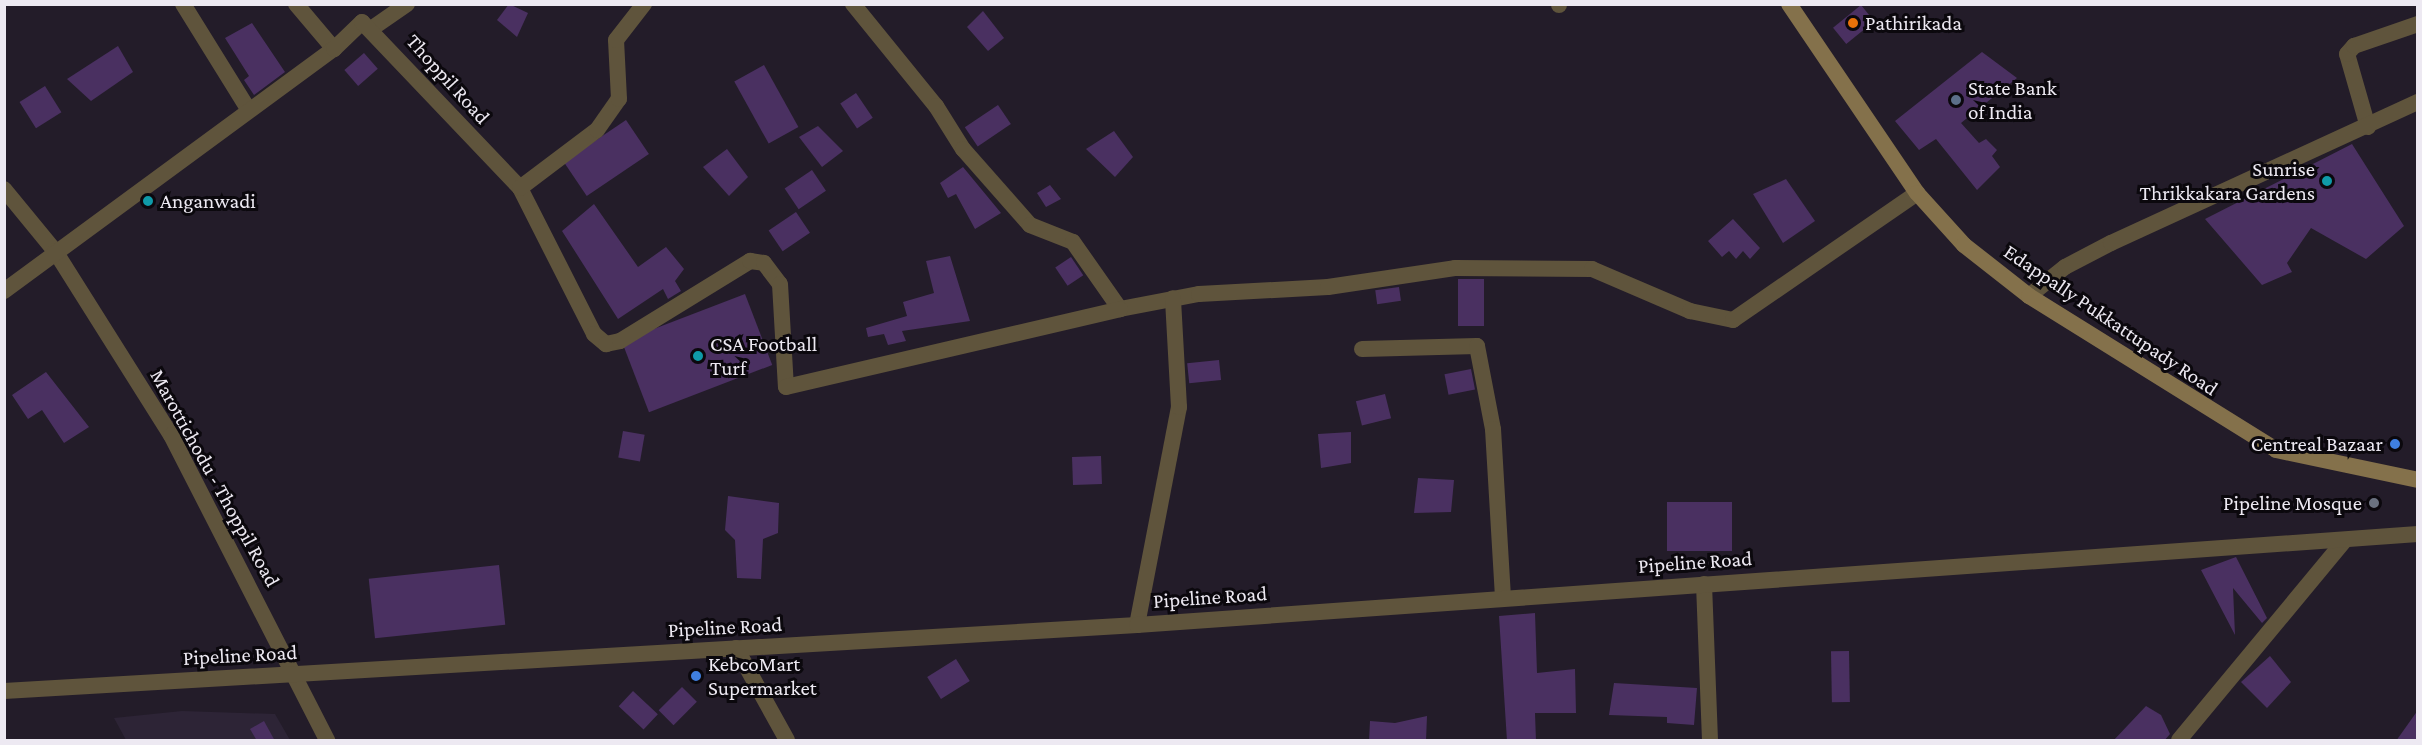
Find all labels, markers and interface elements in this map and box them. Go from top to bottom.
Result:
place label: Pathirikada [1865,10,1962,36]
marker: Pathirikada [1846,16,1860,30]
street label: Thoppil Road [401,29,495,129]
place label: State Bank of India [1968,75,2057,125]
marker: State Bank of India [1949,93,1963,107]
place label: Sunrise Thrikkakara Gardens [2139,156,2315,206]
marker: Sunrise Thrikkakara Gardens [2320,174,2334,188]
place label: Anganwadi [160,188,256,214]
marker: Anganwadi [141,194,155,208]
street label: Edappally Pukkattupady Road [1999,239,2223,401]
place label: CSA Football Turf [710,331,817,381]
marker: CSA Football Turf [691,349,705,363]
street label: Marottichodu - Thoppil Road [145,365,285,591]
place label: Centreal Bazaar [2251,431,2383,457]
marker: Centreal Bazaar [2388,437,2402,451]
place label: Pipeline Mosque [2223,490,2362,516]
marker: Pipeline Mosque [2367,496,2381,510]
street label: Pipeline Road [1637,545,1753,579]
street label: Pipeline Road [1152,580,1268,614]
street label: Pipeline Road [667,611,783,643]
street label: Pipeline Road [182,639,298,671]
place label: KebcoMart Supermarket [708,651,817,701]
marker: KebcoMart Supermarket [689,669,703,683]

